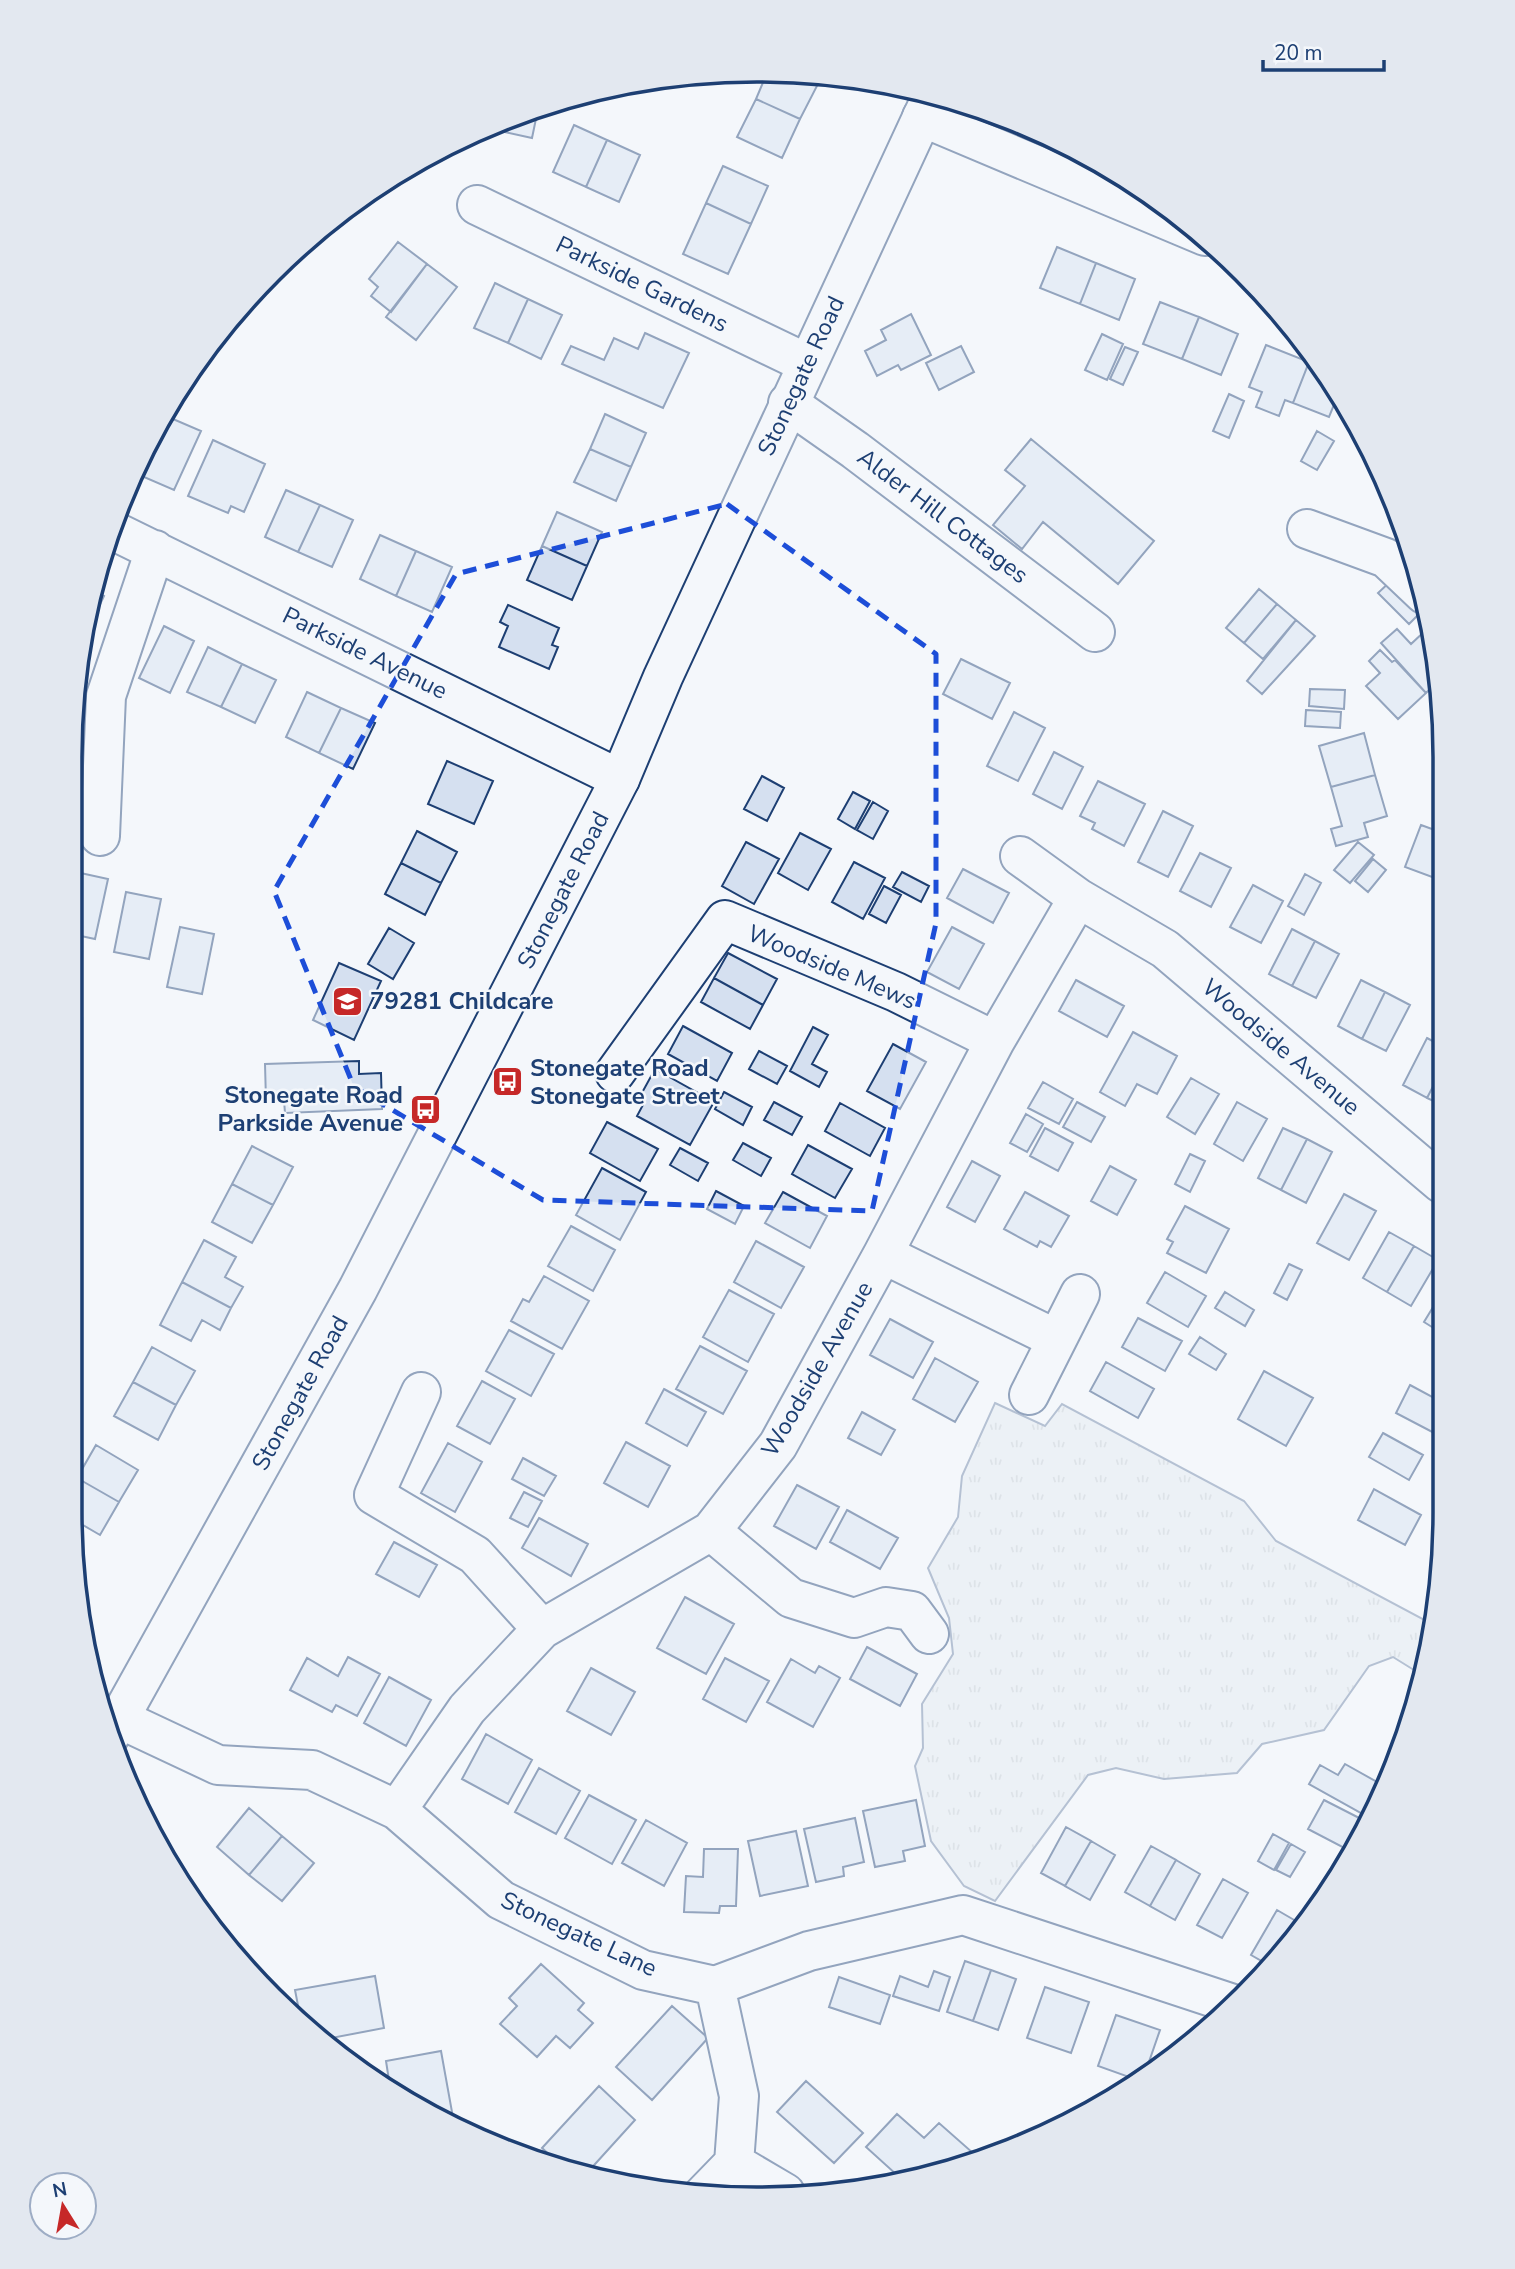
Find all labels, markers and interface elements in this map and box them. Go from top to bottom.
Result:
scale bar [1263,28,1384,72]
text: 20 m [1274,39,1323,67]
street label: Parkside Gardens [550,228,734,340]
street label: Stonegate Road [750,291,852,461]
street label: Alder Hill Cottages [851,441,1035,591]
street label: Parkside Avenue [277,599,453,707]
street label: Stonegate Road [510,806,616,974]
street label: Woodside Mews [743,917,921,1017]
street label: Woodside Avenue [1195,971,1367,1123]
school or university icon: 79281 Childcare [330,984,364,1018]
place label: 79281 Childcare [370,985,553,1017]
place label: Stonegate Road Stonegate Street [530,1052,721,1112]
bus stop icon: Stonegate Road Stonegate Street [490,1065,524,1099]
place label: Stonegate Road Parkside Avenue [217,1079,403,1139]
bus stop icon: Stonegate Road Parkside Avenue [409,1092,443,1126]
street label: Woodside Avenue [754,1276,880,1462]
street label: Stonegate Road [244,1310,356,1476]
street label: Stonegate Lane [496,1884,662,1984]
north arrow [28,2171,98,2241]
text: N [50,2176,69,2204]

